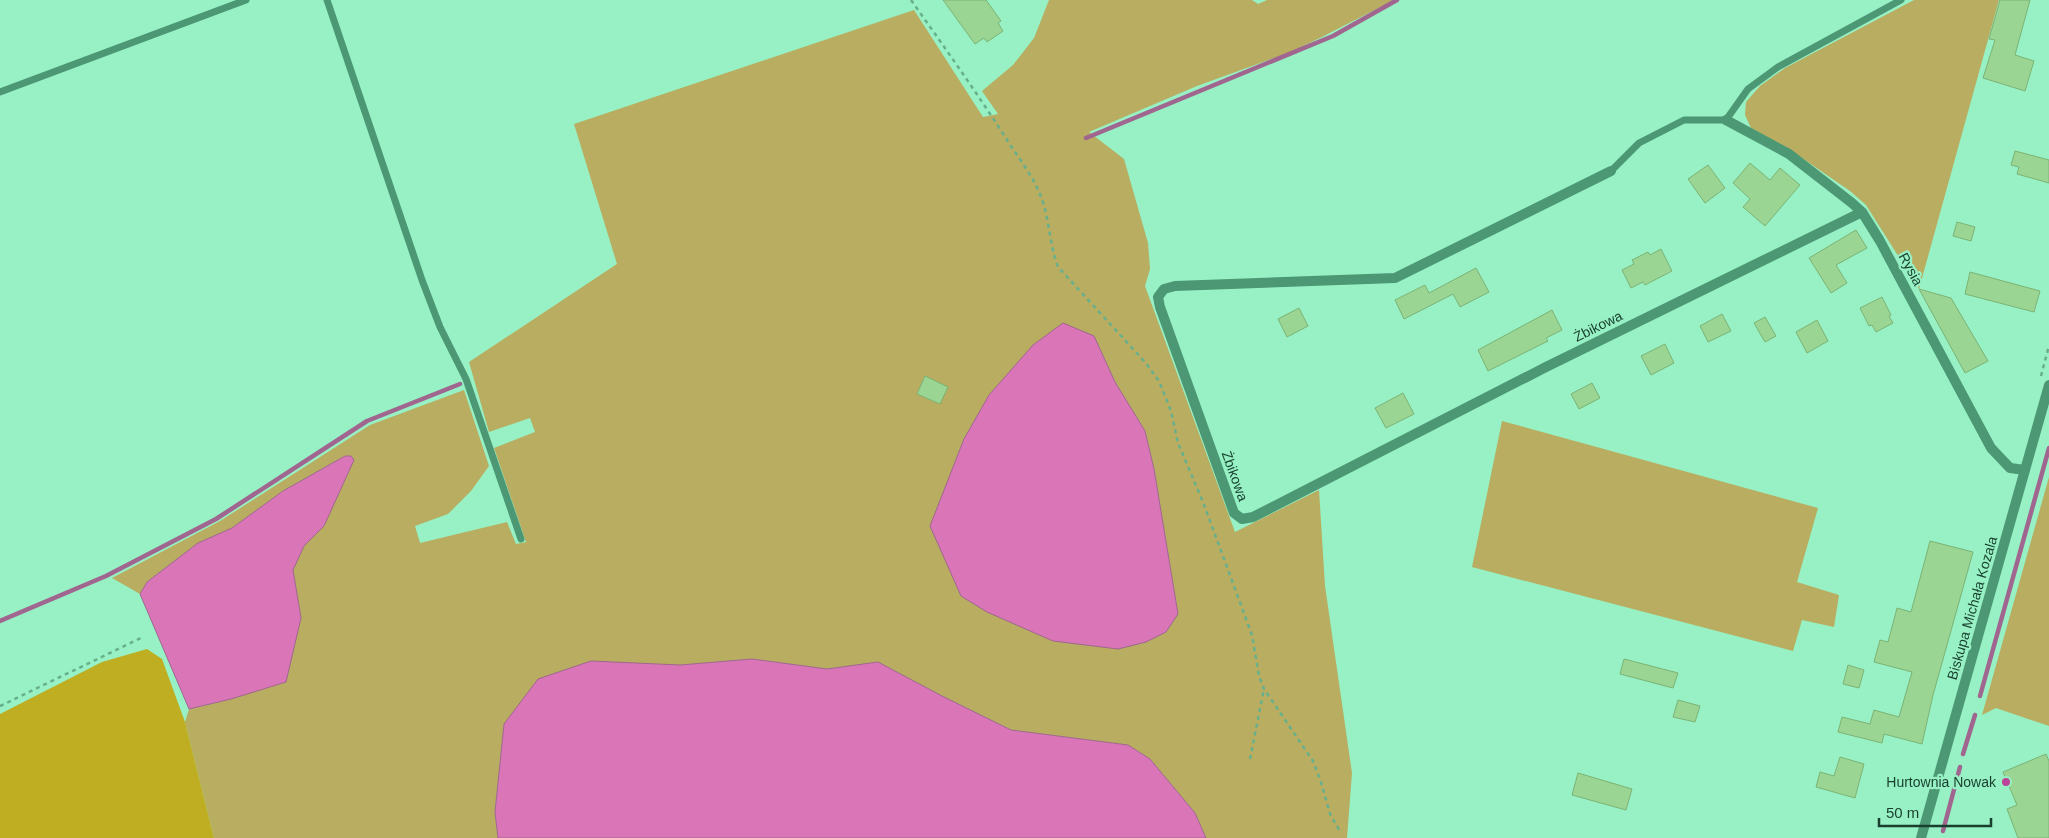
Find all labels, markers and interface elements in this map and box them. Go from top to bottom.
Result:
street label: Rysia [1896,250,1926,288]
street label: Żbikowa [1571,306,1625,345]
street label: Żbikowa [1219,448,1252,503]
street label: Biskupa Michała Kozala [1944,534,2000,682]
place label: Hurtownia Nowak [1886,774,1997,790]
marker: Hurtownia Nowak [2000,776,2012,788]
scale bar [1879,796,1992,828]
text: 50 m [1886,804,1919,821]

